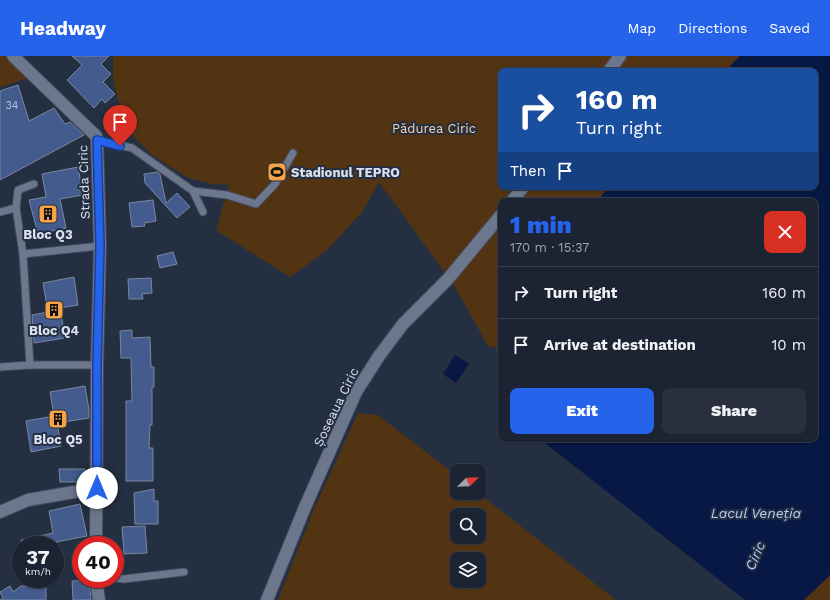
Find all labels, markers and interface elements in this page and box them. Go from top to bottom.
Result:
text: Headway [20,17,106,40]
text: Map [628,20,656,36]
text: Directions [678,20,747,36]
text: Saved [769,20,810,36]
text: 160 m [576,83,658,116]
icon: right [510,84,562,136]
house number: 34 [5,99,19,112]
pin [103,105,137,146]
icon: arrive [109,111,131,133]
text: Turn right [576,117,662,138]
park label: Pădurea Ciric [392,121,476,136]
street label: Strada Ciric [75,145,93,219]
icon: arrive [554,160,576,182]
sports icon: Stadionul TEPRO [266,161,288,183]
text: Then [510,162,546,180]
place label: Stadionul TEPRO [291,165,400,180]
building icon: Bloc Q3 [37,203,59,225]
text: 1 min [510,211,572,239]
button: close [764,211,806,253]
place label: Bloc Q3 [23,227,73,242]
text: 170 m · 15:37 [510,240,589,255]
icon: right [510,282,532,304]
text: Turn right [544,284,617,302]
text: 160 m [762,284,806,302]
building icon: Bloc Q4 [43,299,65,321]
place label: Bloc Q4 [29,323,80,338]
icon: arrive [510,334,532,356]
text: Arrive at destination [544,336,696,354]
text: 10 m [771,336,806,354]
street label: Șoseaua Ciric [310,365,362,449]
button: Exit [510,388,654,434]
button: Share [662,388,806,434]
building icon: Bloc Q5 [47,408,69,430]
place label: Bloc Q5 [33,432,83,447]
north arrow [450,464,486,500]
map controls [450,464,486,588]
position arrow [76,467,118,509]
water label: Lacul Veneția [711,505,802,521]
button: search [450,508,486,544]
speed limit sign: 40 [72,536,124,588]
water label: Ciric [742,539,768,573]
text: 37 [26,545,50,569]
button: layers [450,552,486,588]
text: km/h [25,566,51,577]

